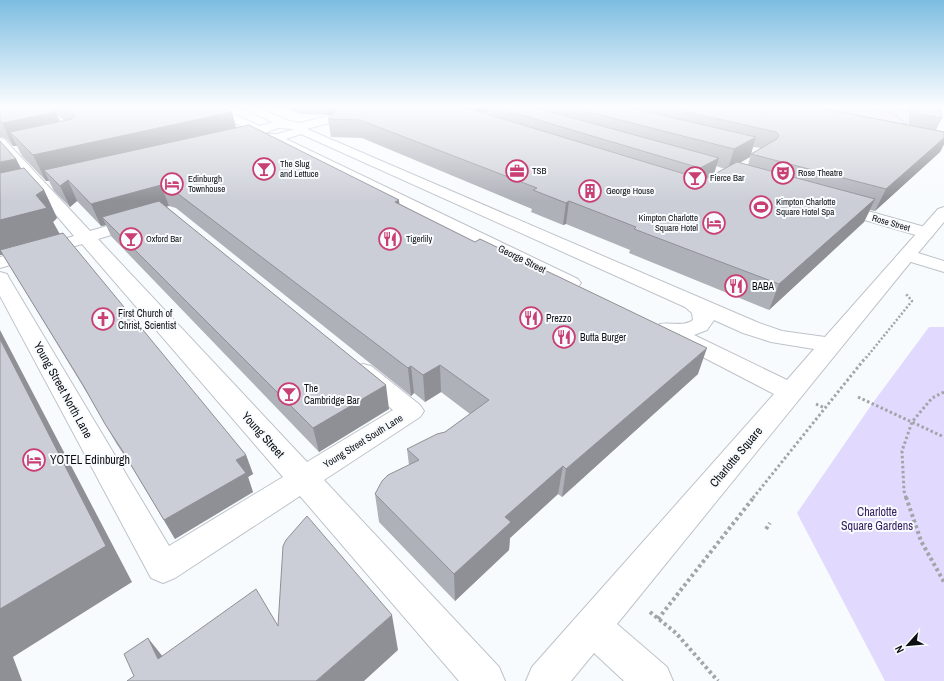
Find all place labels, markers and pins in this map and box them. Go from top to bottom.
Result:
bar icon: The Slug and Lettuce [251,156,277,182]
place label: The Slug and Lettuce [280,158,319,180]
office icon: TSB [504,158,530,184]
theatre icon: Rose Theatre [770,160,796,186]
place label: TSB [532,165,546,177]
bar icon: Fierce Bar [682,165,708,191]
place label: Rose Theatre [798,167,843,179]
hotel icon: Edinburgh Townhouse [159,171,185,197]
place label: Fierce Bar [710,172,745,184]
place label: Edinburgh Townhouse [188,173,225,195]
building icon: George House [577,178,603,204]
place label: George House [606,185,654,197]
sports icon: Kimpton Charlotte Square Hotel Spa [748,194,774,220]
place label: Kimpton Charlotte Square Hotel Spa [776,196,835,218]
hotel icon: Kimpton Charlotte Square Hotel [701,210,727,236]
place label: Kimpton Charlotte Square Hotel [639,212,698,234]
bar icon: Oxford Bar [118,226,144,252]
restaurant icon: Tigerlily [377,226,403,252]
place label: Oxford Bar [146,233,182,245]
place label: Tigerlily [406,233,432,245]
restaurant icon: BABA [723,273,749,299]
place label: BABA [752,280,774,293]
restaurant icon: Prezzo [518,305,544,331]
church icon: First Church of Christ, Scientist [90,306,116,332]
place label: First Church of Christ, Scientist [118,307,177,332]
place label: Prezzo [546,312,572,325]
restaurant icon: Butta Burger [551,324,577,350]
place label: Butta Burger [580,331,626,344]
bar icon: The Cambridge Bar [276,381,302,407]
place label: The Cambridge Bar [304,382,360,407]
hotel icon: YOTEL Edinburgh [21,447,47,473]
place label: YOTEL Edinburgh [50,452,130,468]

